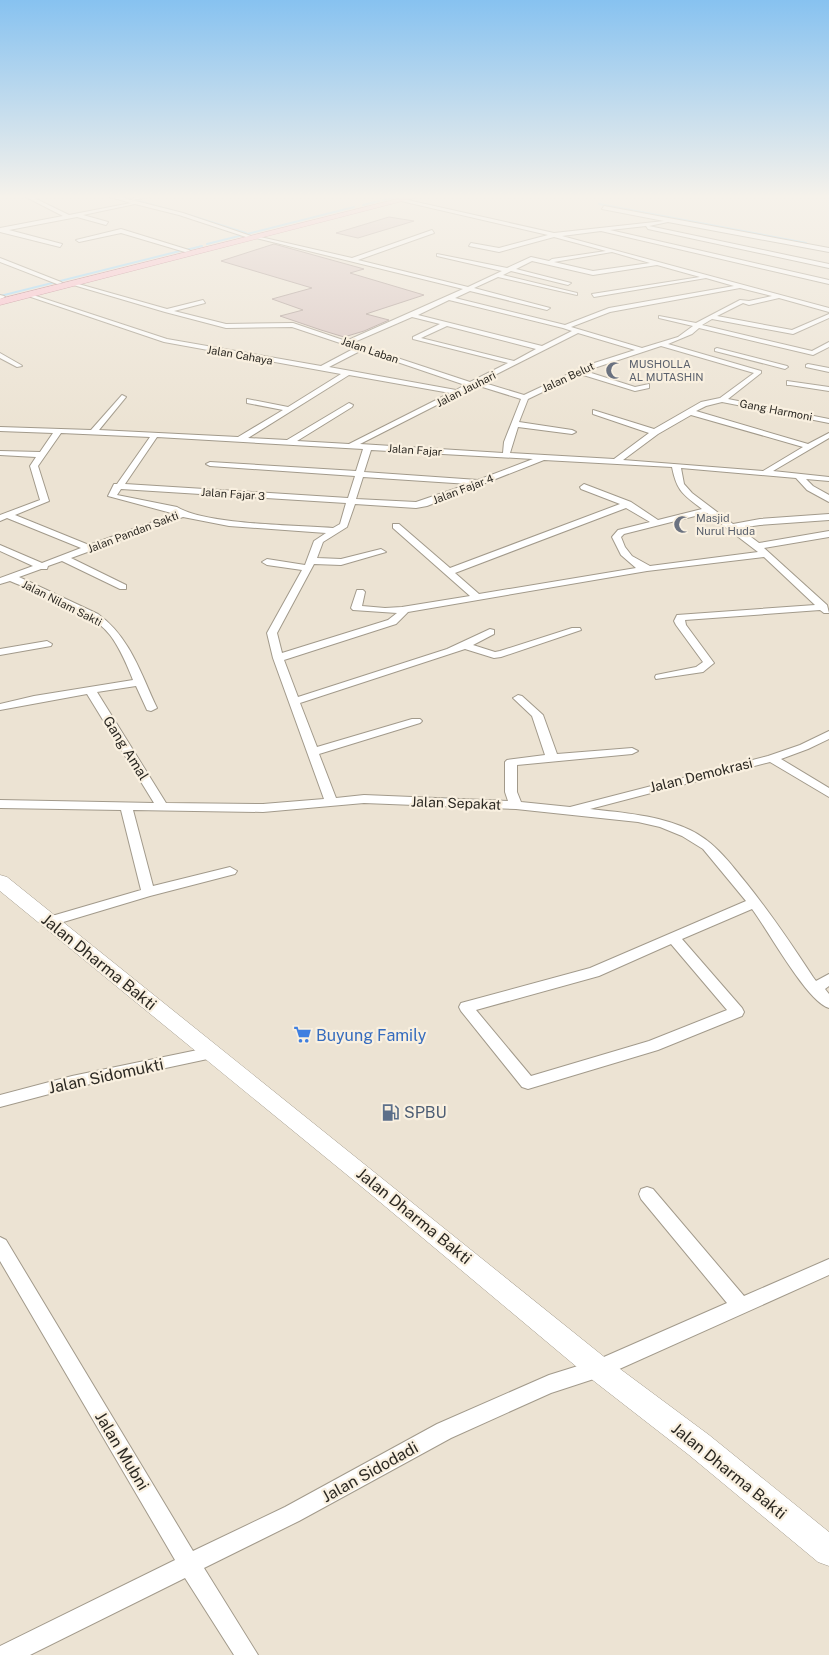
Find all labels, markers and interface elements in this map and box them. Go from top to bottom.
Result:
street label: Jalan Laban [340,335,400,365]
street label: Jalan Cahaya [206,343,274,367]
place label: MUSHOLLA AL MUTASHIN [629,358,704,383]
street label: Jalan Belut [540,360,596,394]
mosque icon: MUSHOLLA AL MUTASHIN [605,360,625,380]
street label: Jalan Jauhari [434,369,498,409]
street label: Gang Harmoni [739,397,813,423]
street label: Jalan Fajar [387,442,443,458]
street label: Jalan Fajar 4 [431,472,495,506]
street label: Jalan Fajar 3 [201,486,265,502]
street label: Jalan Pandan Sakti [86,509,180,555]
place label: Masjid Nurul Huda [696,512,755,537]
mosque icon: Masjid Nurul Huda [672,514,692,534]
street label: Jalan Nilam Sakti [20,578,104,628]
street label: Gang Amal [100,713,152,783]
street label: Jalan Demokrasi [648,754,754,796]
street label: Jalan Sepakat [411,793,501,813]
street label: Jalan Dharma Bakti [38,910,160,1014]
supermarket icon: Buyung Family [292,1025,312,1045]
place label: Buyung Family [316,1026,427,1045]
street label: Jalan Sidomukti [47,1055,165,1097]
fuel station icon: SPBU [380,1102,400,1122]
place label: SPBU [404,1103,447,1122]
street label: Jalan Dharma Bakti [353,1164,475,1268]
street label: Jalan Mubni [91,1408,153,1494]
street label: Jalan Dharma Bakti [668,1419,790,1523]
street label: Jalan Sidodadi [319,1438,421,1506]

